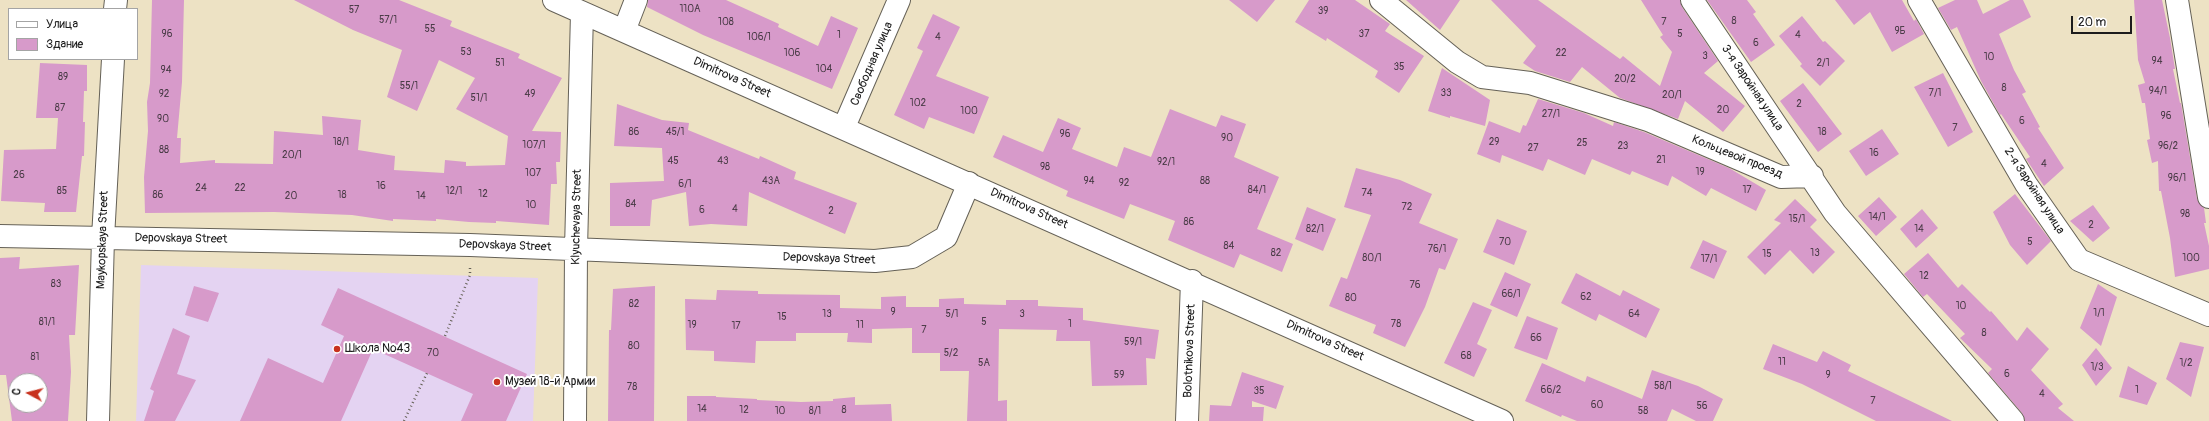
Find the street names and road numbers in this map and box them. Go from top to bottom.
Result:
street label: Свободная улица [848,20,896,108]
street label: 3-я Заройная улица [1718,42,1786,134]
street label: Dimitrova Street [691,54,773,102]
street label: Кольцевой проезд [1690,132,1784,182]
street label: 2-я Заройная улица [2001,145,2067,237]
street label: Klyuchevaya Street [569,169,585,265]
street label: Dimitrova Street [988,185,1070,233]
street label: Maykopskaya Street [94,191,112,289]
street label: Depovskaya Street [135,231,227,247]
street label: Depovskaya Street [458,237,552,255]
street label: Depovskaya Street [782,250,876,268]
street label: Bolotnikova Street [1181,304,1199,398]
street label: Dimitrova Street [1284,317,1366,365]

